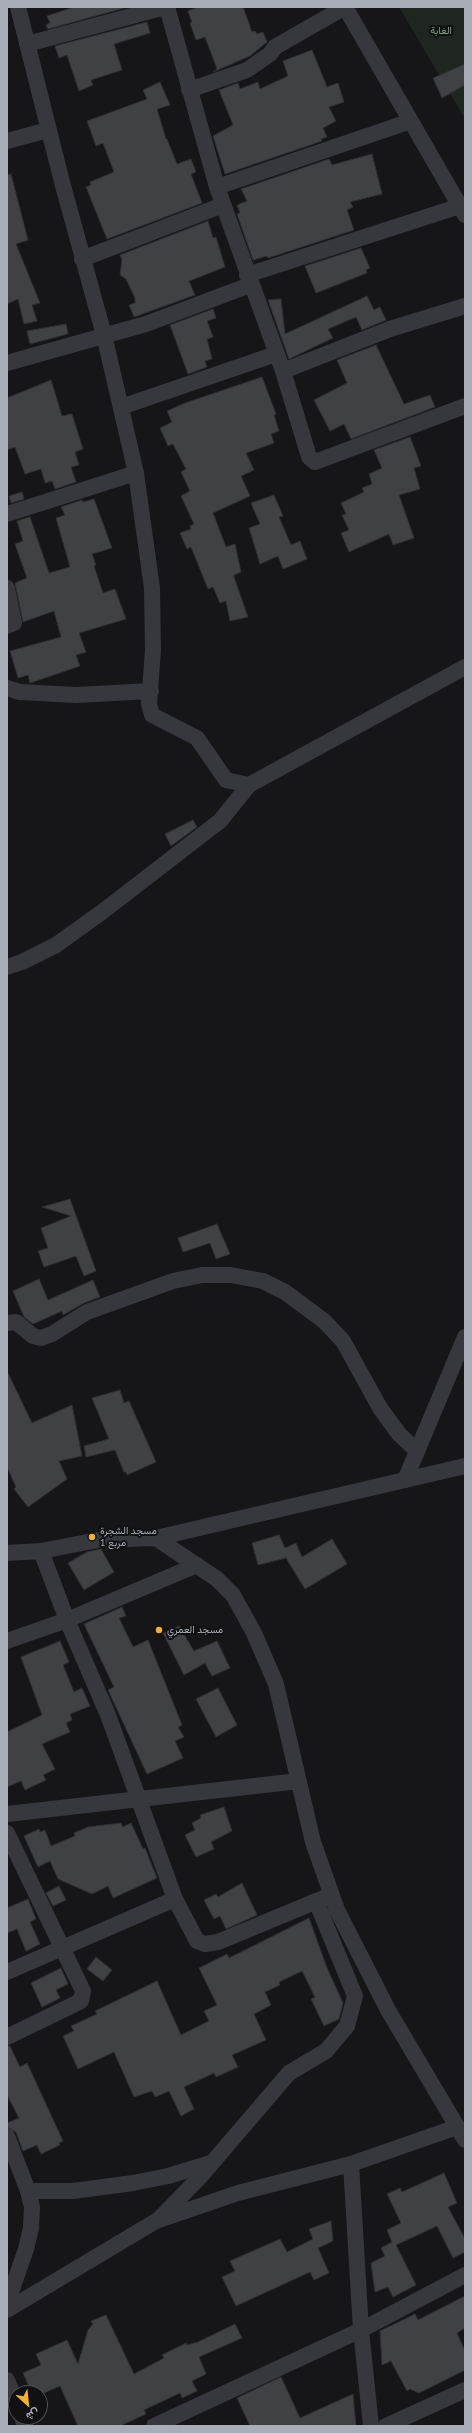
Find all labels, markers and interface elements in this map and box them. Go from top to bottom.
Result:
park label: الغابة [430,25,452,37]
place label: مسجد الشجرة مربع 1 [100,1525,157,1548]
marker: مسجد الشجرة مربع 1 [87,1532,97,1542]
place label: مسجد العمري [167,1624,223,1636]
marker: مسجد العمري [154,1625,164,1635]
north arrow [8,2385,48,2425]
text: ش [24,2406,42,2424]

